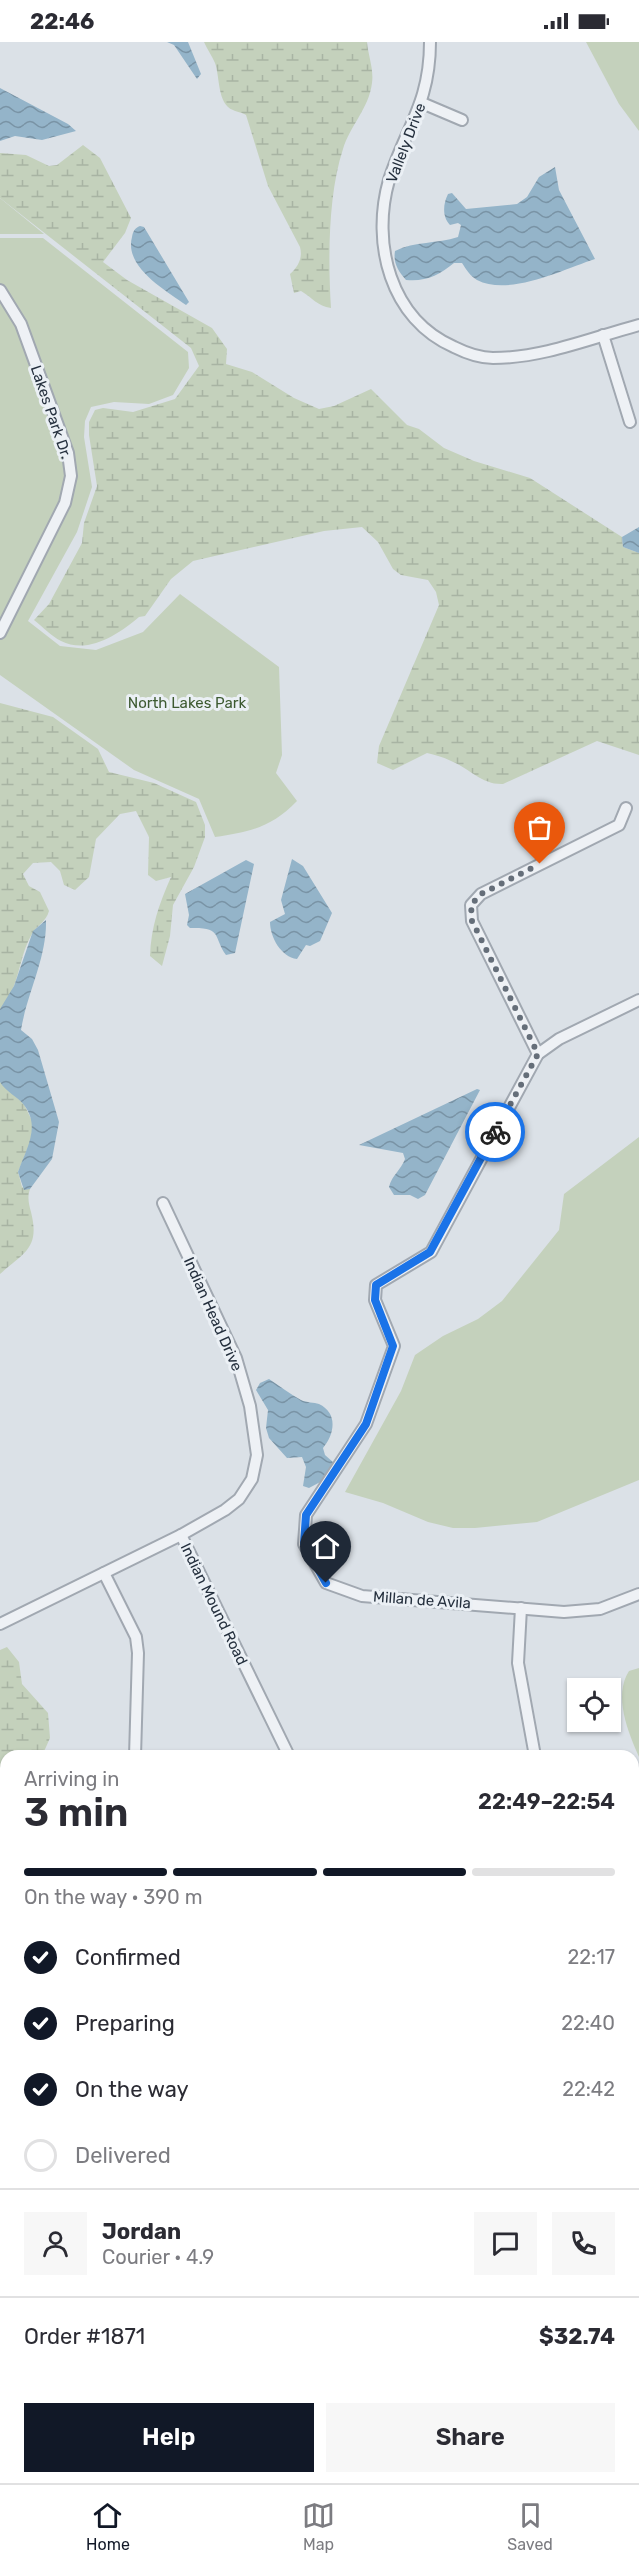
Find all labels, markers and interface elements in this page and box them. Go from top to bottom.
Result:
text: 22:46 [30,8,94,35]
street label: Vallely Drive [382,100,430,186]
street label: Lakes Park Dr. [27,363,75,461]
park label: North Lakes Park [128,694,246,712]
pin [514,802,565,864]
icon: bag [523,811,556,844]
courier [465,1102,525,1162]
icon: bike [479,1116,512,1149]
street label: Indian Head Drive [180,1254,246,1374]
pin [300,1521,351,1583]
icon: home [309,1530,342,1563]
street label: Indian Mound Road [177,1540,251,1668]
street label: Millan de Avila [373,1588,471,1612]
map controls [567,1678,621,1732]
button: locate [567,1678,621,1732]
text: Arriving in [24,1767,119,1791]
text: 22:49–22:54 [478,1788,615,1815]
text: 3 min [24,1790,129,1836]
text: On the way · 390 m [24,1885,203,1909]
icon: check [24,1941,57,1974]
text: Confirmed [75,1944,181,1971]
text: 22:17 [568,1945,615,1969]
icon: check [24,2007,57,2040]
text: Preparing [75,2010,175,2037]
text: 22:40 [561,2011,615,2035]
icon: check [24,2073,57,2106]
text: On the way [75,2076,189,2103]
text: 22:42 [562,2077,615,2101]
text: Delivered [75,2142,171,2169]
button: person [24,2212,87,2275]
button: chat [474,2212,537,2275]
button: phone [552,2212,615,2275]
text: Jordan [102,2218,181,2245]
text: Courier · 4.9 [102,2245,214,2269]
text: Order #1871 [24,2323,145,2350]
text: $32.74 [539,2323,615,2350]
button: Help [24,2403,314,2472]
button: Share [326,2403,615,2472]
tab: Home [86,2499,130,2554]
tab: Map [302,2499,335,2554]
tab: Saved [507,2499,553,2554]

